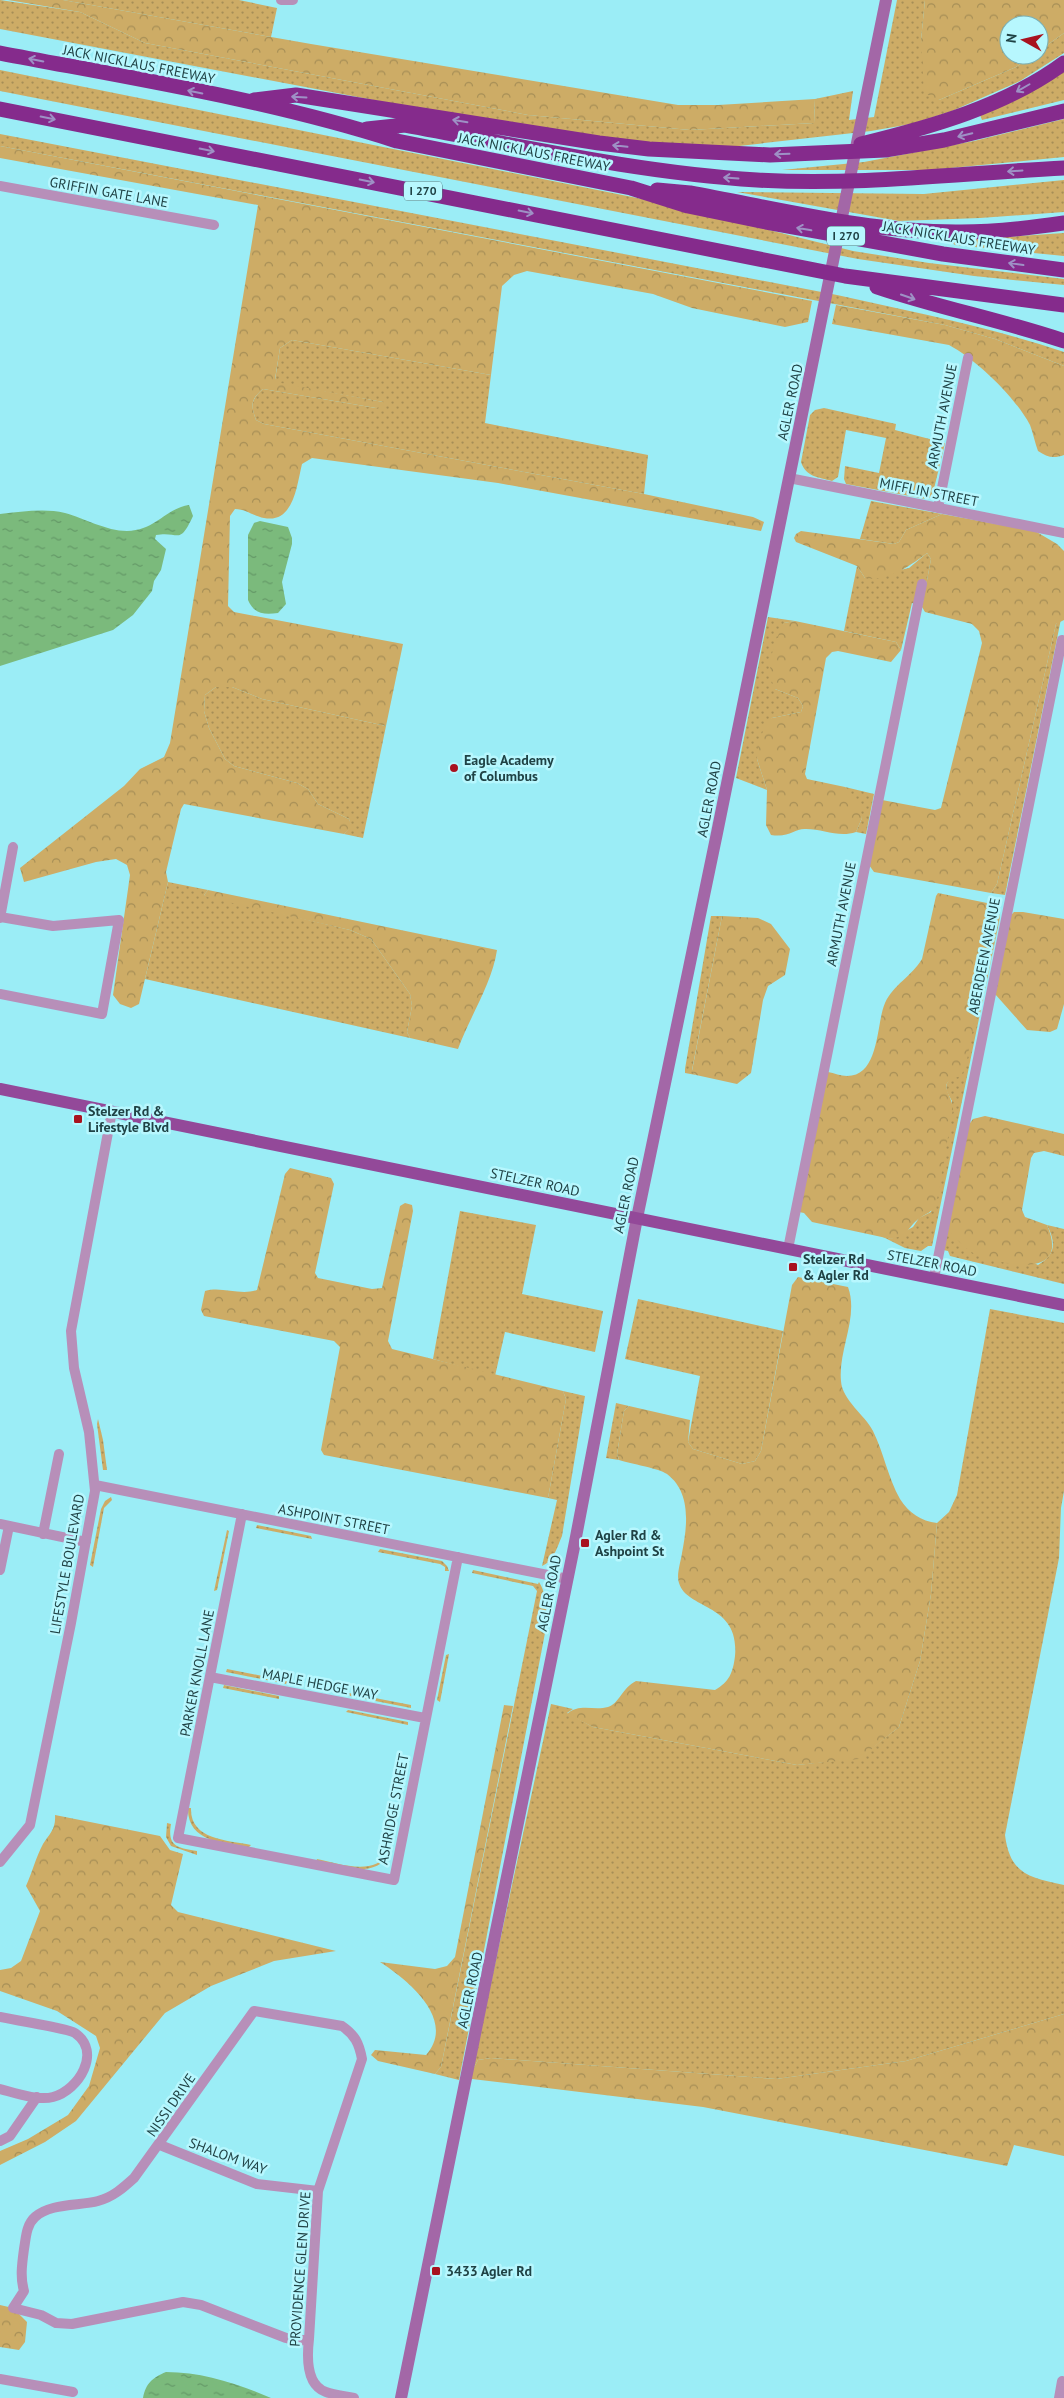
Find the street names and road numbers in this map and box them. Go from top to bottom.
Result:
street label: JACK NICKLAUS FREEWAY [61,40,217,88]
street label: JACK NICKLAUS FREEWAY [456,128,612,176]
street label: GRIFFIN GATE LANE [48,173,170,211]
road number: I 270 [404,182,442,200]
street label: JACK NICKLAUS FREEWAY [880,217,1037,259]
road number: I 270 [827,227,865,246]
street label: AGLER ROAD [773,362,807,442]
street label: ARMUTH AVENUE [923,362,961,470]
street label: MIFFLIN STREET [878,474,980,510]
street label: AGLER ROAD [693,759,725,839]
street label: ARMUTH AVENUE [822,860,860,968]
street label: ABERDEEN AVENUE [964,896,1004,1016]
street label: AGLER ROAD [609,1155,643,1235]
street label: STELZER ROAD [489,1164,581,1200]
street label: STELZER ROAD [886,1245,978,1281]
street label: LIFESTYLE BOULEVARD [46,1493,88,1635]
street label: ASHPOINT STREET [277,1499,391,1539]
street label: AGLER ROAD [533,1553,565,1633]
street label: PARKER KNOLL LANE [176,1608,218,1738]
street label: MAPLE HEDGE WAY [261,1664,380,1704]
street label: ASHRIDGE STREET [373,1752,413,1866]
street label: AGLER ROAD [453,1950,487,2030]
street label: NISSI DRIVE [143,2070,199,2140]
street label: SHALOM WAY [187,2134,270,2178]
street label: PROVIDENCE GLEN DRIVE [286,2191,314,2347]

